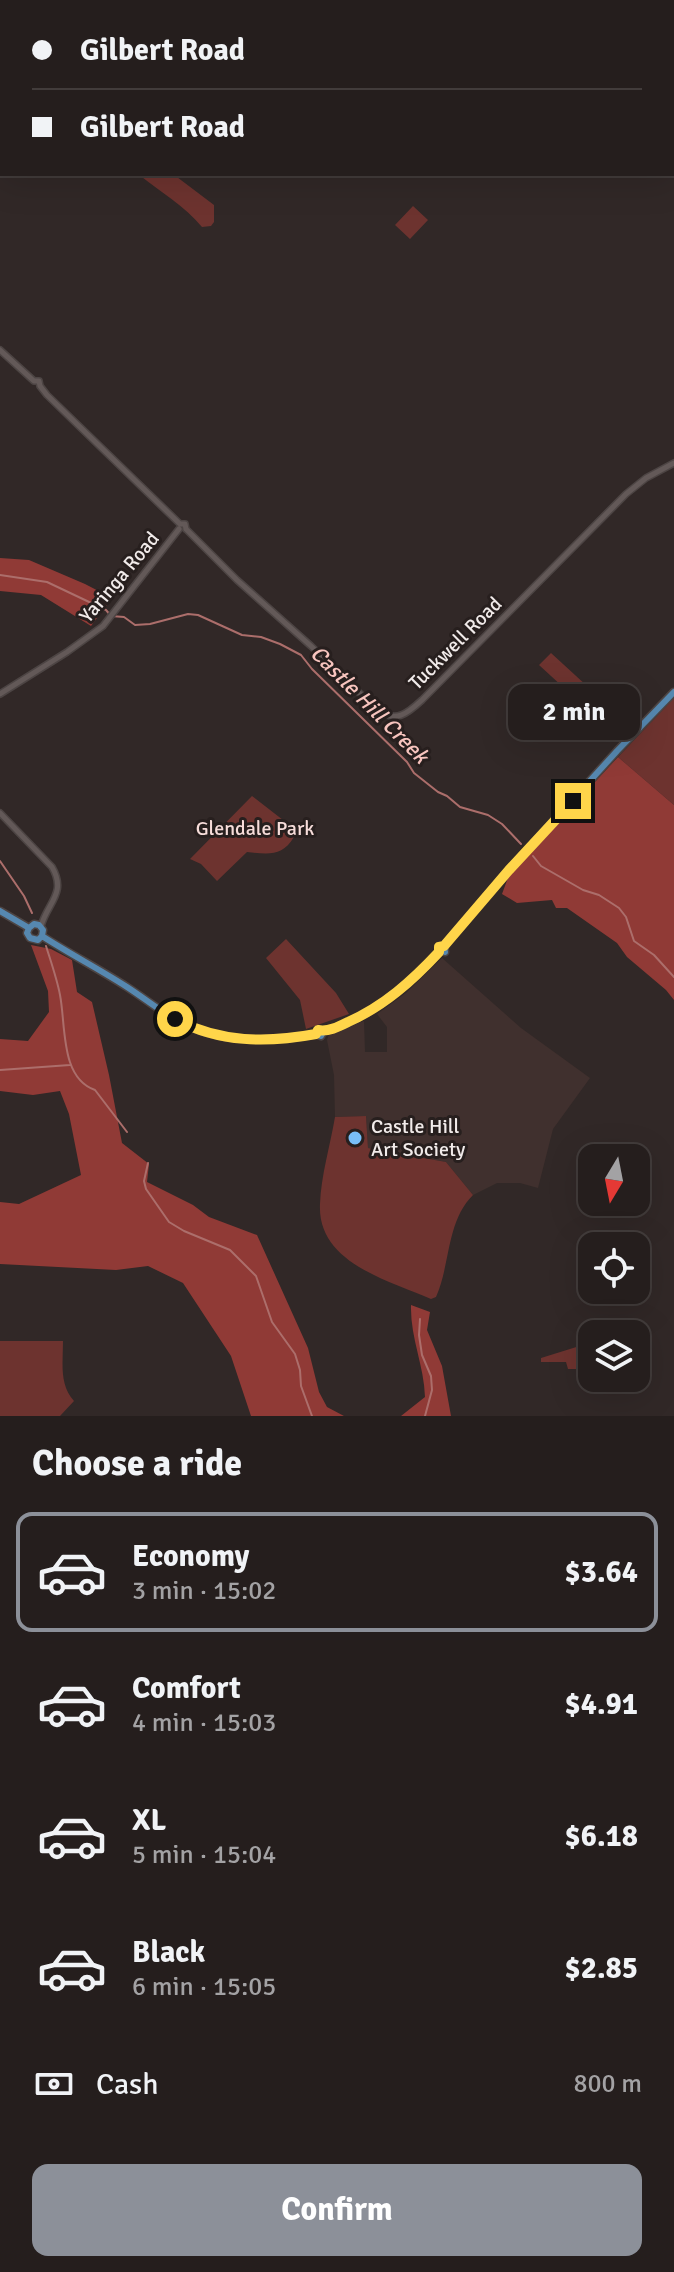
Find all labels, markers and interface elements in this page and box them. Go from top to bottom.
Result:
text: Gilbert Road [80,32,245,69]
text: Gilbert Road [80,109,245,146]
street label: Yaringa Road [74,527,165,628]
street label: Tuckwell Road [404,592,507,695]
water label: Castle Hill Creek [305,640,436,770]
callout: 2 min [507,685,639,741]
text: 2 min [543,696,605,728]
route end [555,783,591,819]
park label: Glendale Park [196,816,314,841]
route start [157,1001,193,1037]
place label: Castle Hill Art Society [371,1114,466,1162]
marker: Castle Hill Art Society [346,1129,364,1147]
north arrow [578,1144,650,1216]
map controls [578,1144,650,1392]
button: locate [578,1232,650,1304]
button: layers [578,1320,650,1392]
text: Choose a ride [32,1441,242,1486]
icon: car [36,1536,108,1608]
text: Economy [132,1538,249,1575]
text: $3.64 [565,1554,638,1591]
text: 3 min · 15:02 [132,1575,276,1607]
icon: car [36,1668,108,1740]
text: Comfort [132,1670,241,1707]
text: $4.91 [565,1686,638,1723]
text: 4 min · 15:03 [132,1707,276,1739]
icon: car [36,1800,108,1872]
text: XL [132,1802,166,1839]
text: $6.18 [565,1818,638,1855]
text: 5 min · 15:04 [132,1839,276,1871]
icon: car [36,1932,108,2004]
text: Black [132,1934,205,1971]
text: $2.85 [565,1950,638,1987]
text: 6 min · 15:05 [132,1971,276,2003]
icon: cash [32,2062,76,2106]
text: Cash [96,2066,159,2103]
text: 800 m [573,2068,642,2100]
button: Confirm [32,2164,642,2256]

